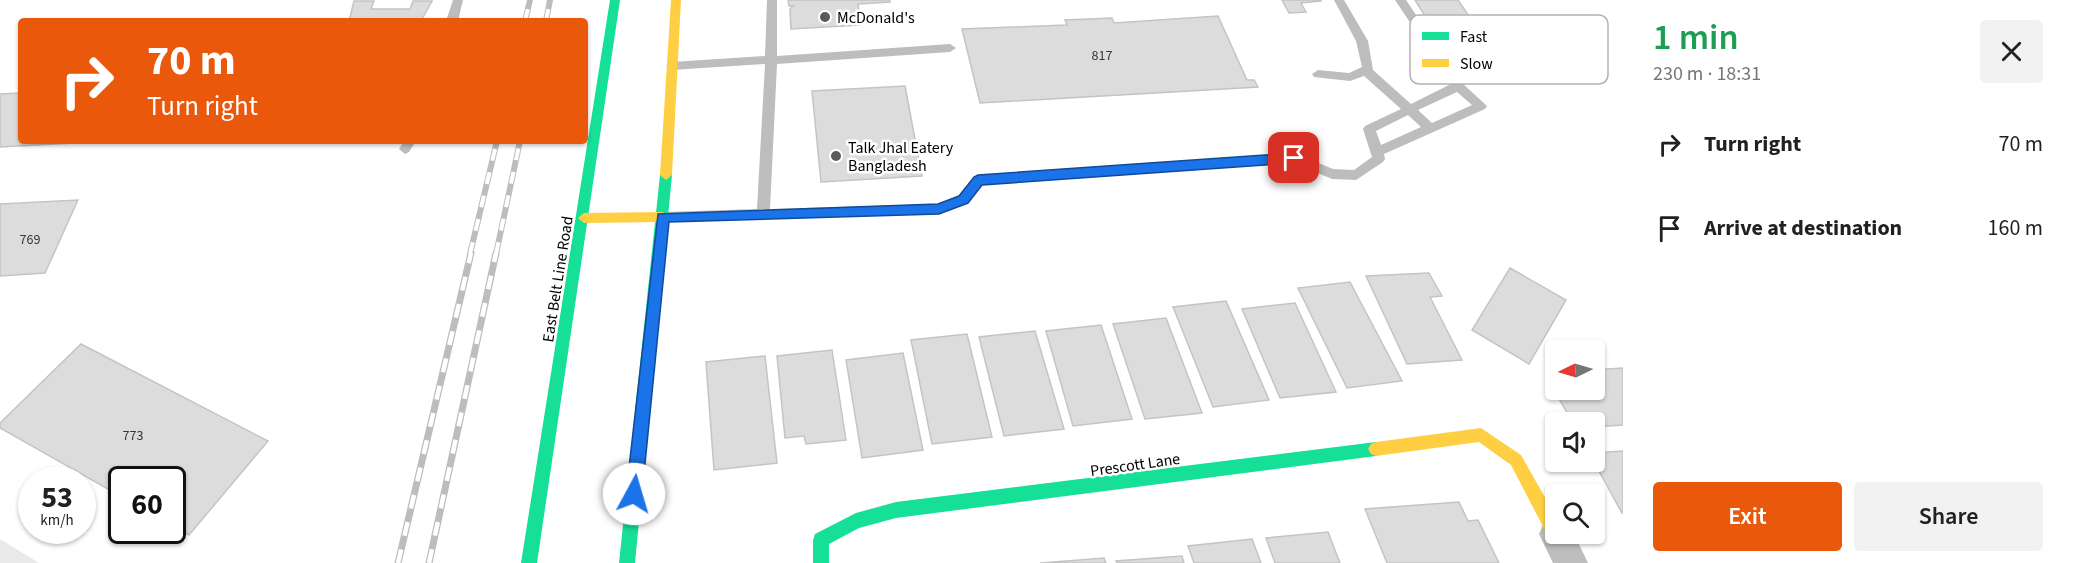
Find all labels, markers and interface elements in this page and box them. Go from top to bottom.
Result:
place label: McDonald's [837,7,915,29]
marker: McDonald's [818,10,832,24]
text: 1 min [1653,12,1739,63]
legend [1410,15,1608,84]
button: close [1980,20,2043,83]
text: Fast [1460,26,1488,48]
text: 70 m [147,31,236,91]
icon: right [48,42,126,120]
house number: 817 [1092,46,1112,66]
text: Slow [1460,53,1493,75]
text: 230 m · 18:31 [1653,60,1761,88]
text: Turn right [147,87,258,126]
icon: right [1653,128,1686,161]
text: Turn right [1704,128,1801,160]
text: 70 m [1998,128,2043,160]
pin [1268,132,1319,183]
place label: Talk Jhal Eatery Bangladesh [848,137,954,177]
icon: arrive [1277,141,1310,174]
marker: Talk Jhal Eatery Bangladesh [829,149,843,163]
icon: arrive [1653,212,1686,245]
text: Arrive at destination [1704,212,1902,244]
text: 160 m [1988,212,2043,244]
street label: East Belt Line Road [537,214,579,344]
house number: 769 [20,230,40,250]
north arrow [1545,340,1605,400]
map controls [1545,340,1605,544]
button: sound [1545,412,1605,472]
house number: 773 [123,426,143,446]
street label: Prescott Lane [1089,448,1182,482]
position arrow [602,462,666,526]
speed limit sign: 60 [108,466,186,544]
text: 53 [41,476,73,519]
button: Exit [1653,482,1842,551]
button: Share [1854,482,2043,551]
button: search [1545,484,1605,544]
text: km/h [40,510,74,531]

